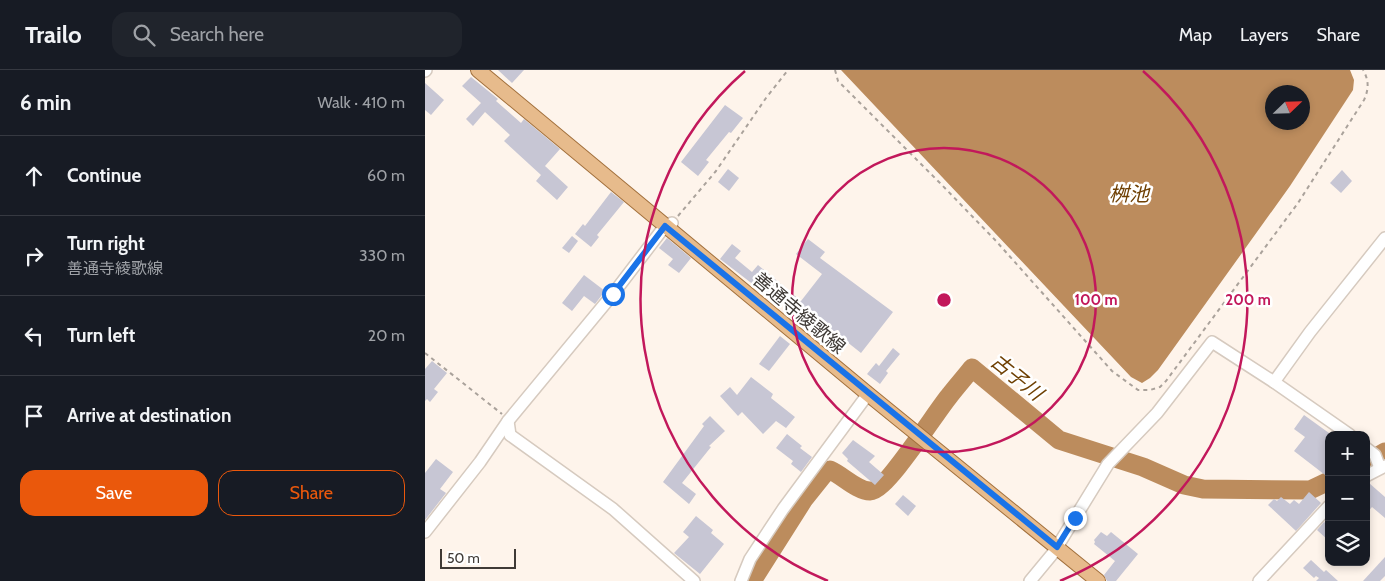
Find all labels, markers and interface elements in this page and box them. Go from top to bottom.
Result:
search box [112,12,462,57]
text: Trailo [25,20,82,49]
icon: search [130,21,158,49]
text: Search here [170,23,264,46]
text: Map [1179,24,1212,46]
text: Layers [1240,24,1289,46]
text: Share [1317,24,1360,46]
north arrow [1265,85,1310,130]
text: 6 min [20,90,71,115]
text: Walk · 410 m [318,93,405,112]
icon: ahead [20,162,48,190]
text: Continue [67,164,141,187]
text: 60 m [367,166,405,185]
water label: 桝池 [1109,182,1151,206]
text: Turn right [67,232,145,255]
icon: right [20,242,48,270]
text: 330 m [359,246,405,265]
text: 善通寺綾歌線 [67,259,163,278]
street label: 善通寺綾歌線 [748,268,850,358]
route start [602,283,625,306]
centre of rings [935,291,953,309]
text: 100 m [1074,291,1118,309]
text: 200 m [1225,291,1271,309]
icon: left [20,322,48,350]
text: Turn left [67,324,135,347]
text: 20 m [368,326,405,345]
water label: 古子川 [986,349,1049,406]
icon: arrive [20,402,48,430]
text: Arrive at destination [67,404,231,427]
map controls [1325,431,1370,566]
button: + [1325,431,1370,476]
button: Save [20,470,208,516]
button: Share [218,470,405,516]
button: − [1325,476,1370,521]
route end [1064,507,1087,530]
button: layers [1325,521,1370,566]
scale bar [440,546,516,569]
text: 50 m [447,549,480,567]

